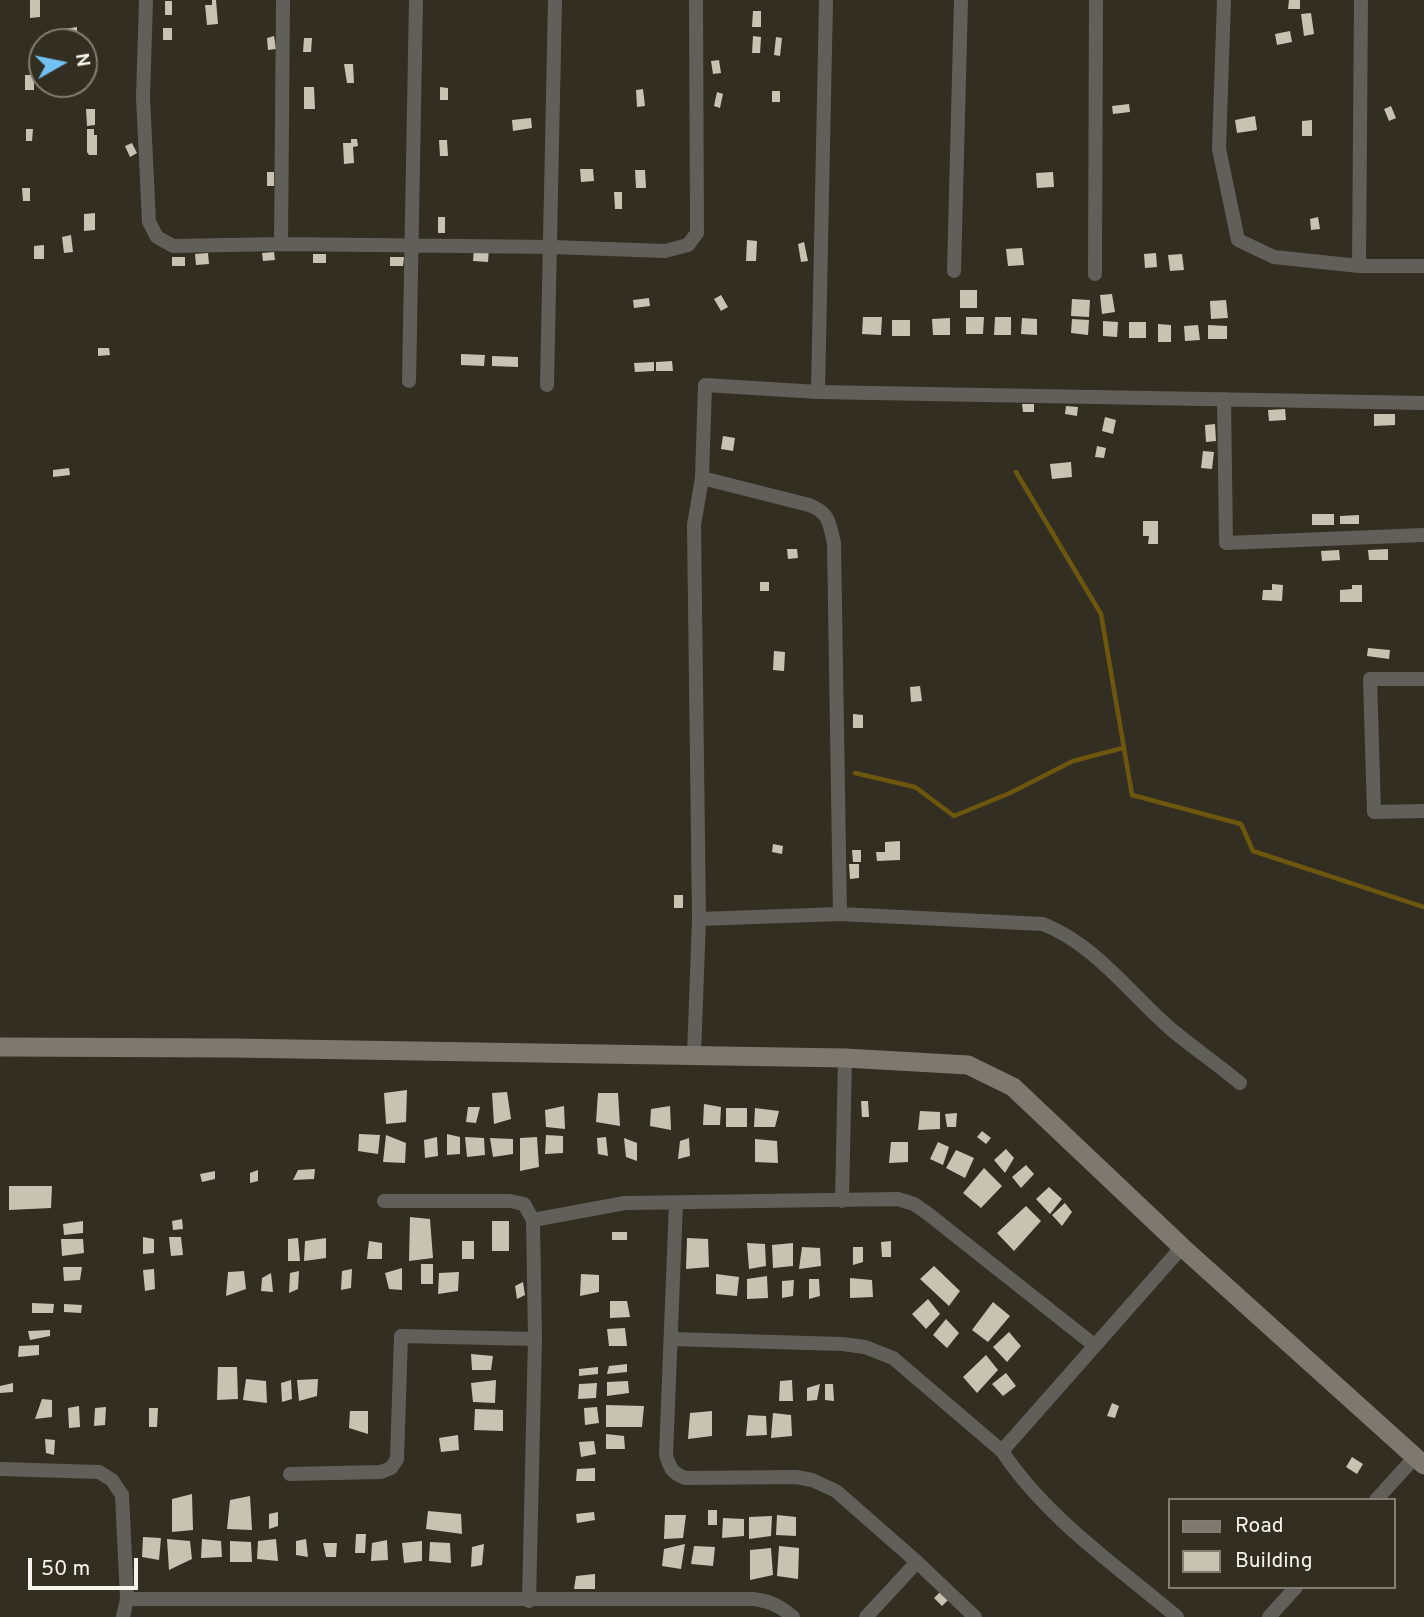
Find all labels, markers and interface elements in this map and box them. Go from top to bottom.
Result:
north arrow [28,28,98,98]
text: N [69,51,95,69]
legend [1168,1498,1396,1589]
text: Road [1235,1513,1284,1540]
scale bar [32,1544,142,1588]
text: Building [1235,1548,1313,1575]
text: 50 m [41,1556,90,1583]

